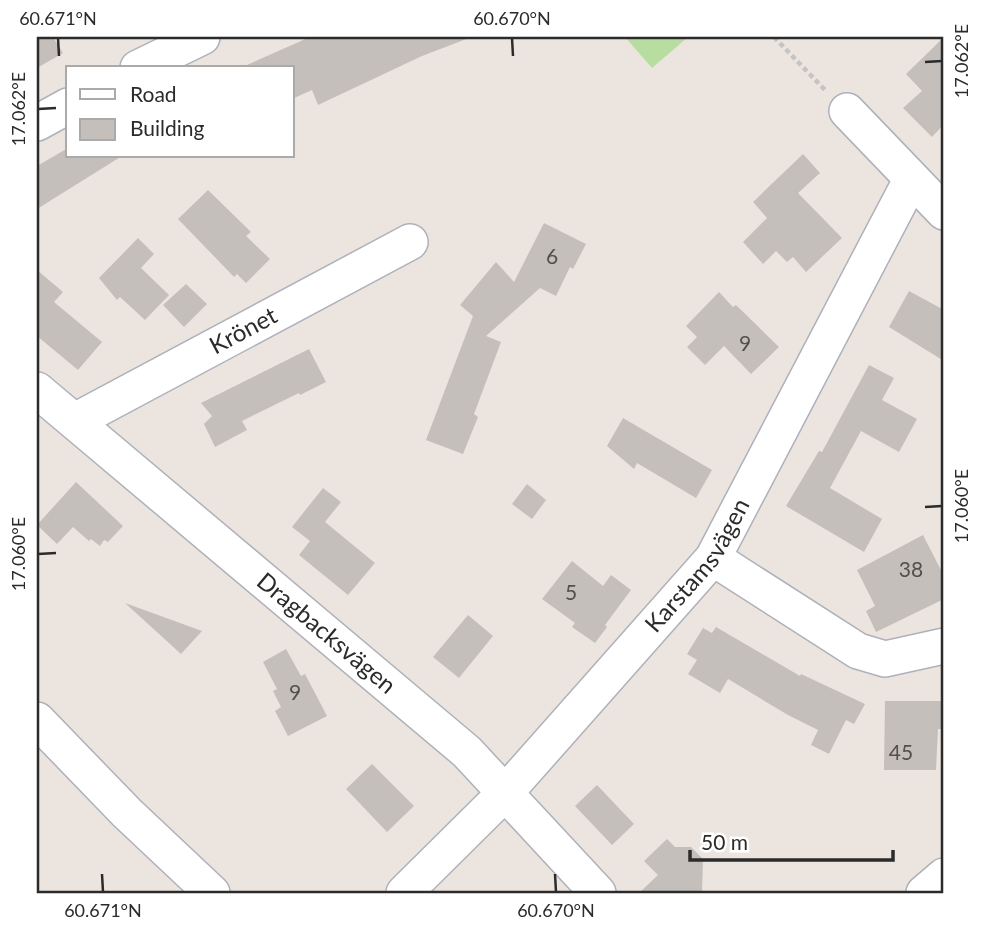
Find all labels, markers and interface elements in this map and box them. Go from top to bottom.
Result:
text: 60.671°N [19,7,97,29]
text: 60.670°N [473,7,551,29]
text: 17.062°E [950,24,972,98]
legend [66,66,294,158]
text: 17.062°E [7,72,29,146]
text: Road [130,81,177,106]
text: Building [130,115,205,140]
house number: 6 [546,243,558,268]
street label: Krönet [204,300,282,360]
house number: 9 [739,330,751,355]
text: 17.060°E [950,469,972,543]
street label: Karstamsvägen [638,493,755,638]
text: 17.060°E [7,517,29,591]
house number: 38 [899,556,923,581]
street label: Dragbacksvägen [252,566,403,699]
house number: 5 [565,579,577,604]
house number: 9 [289,679,301,704]
house number: 45 [889,739,913,764]
scale bar [690,818,894,862]
text: 50 m [701,829,748,854]
text: 60.671°N [64,899,142,921]
text: 60.670°N [517,899,595,921]

